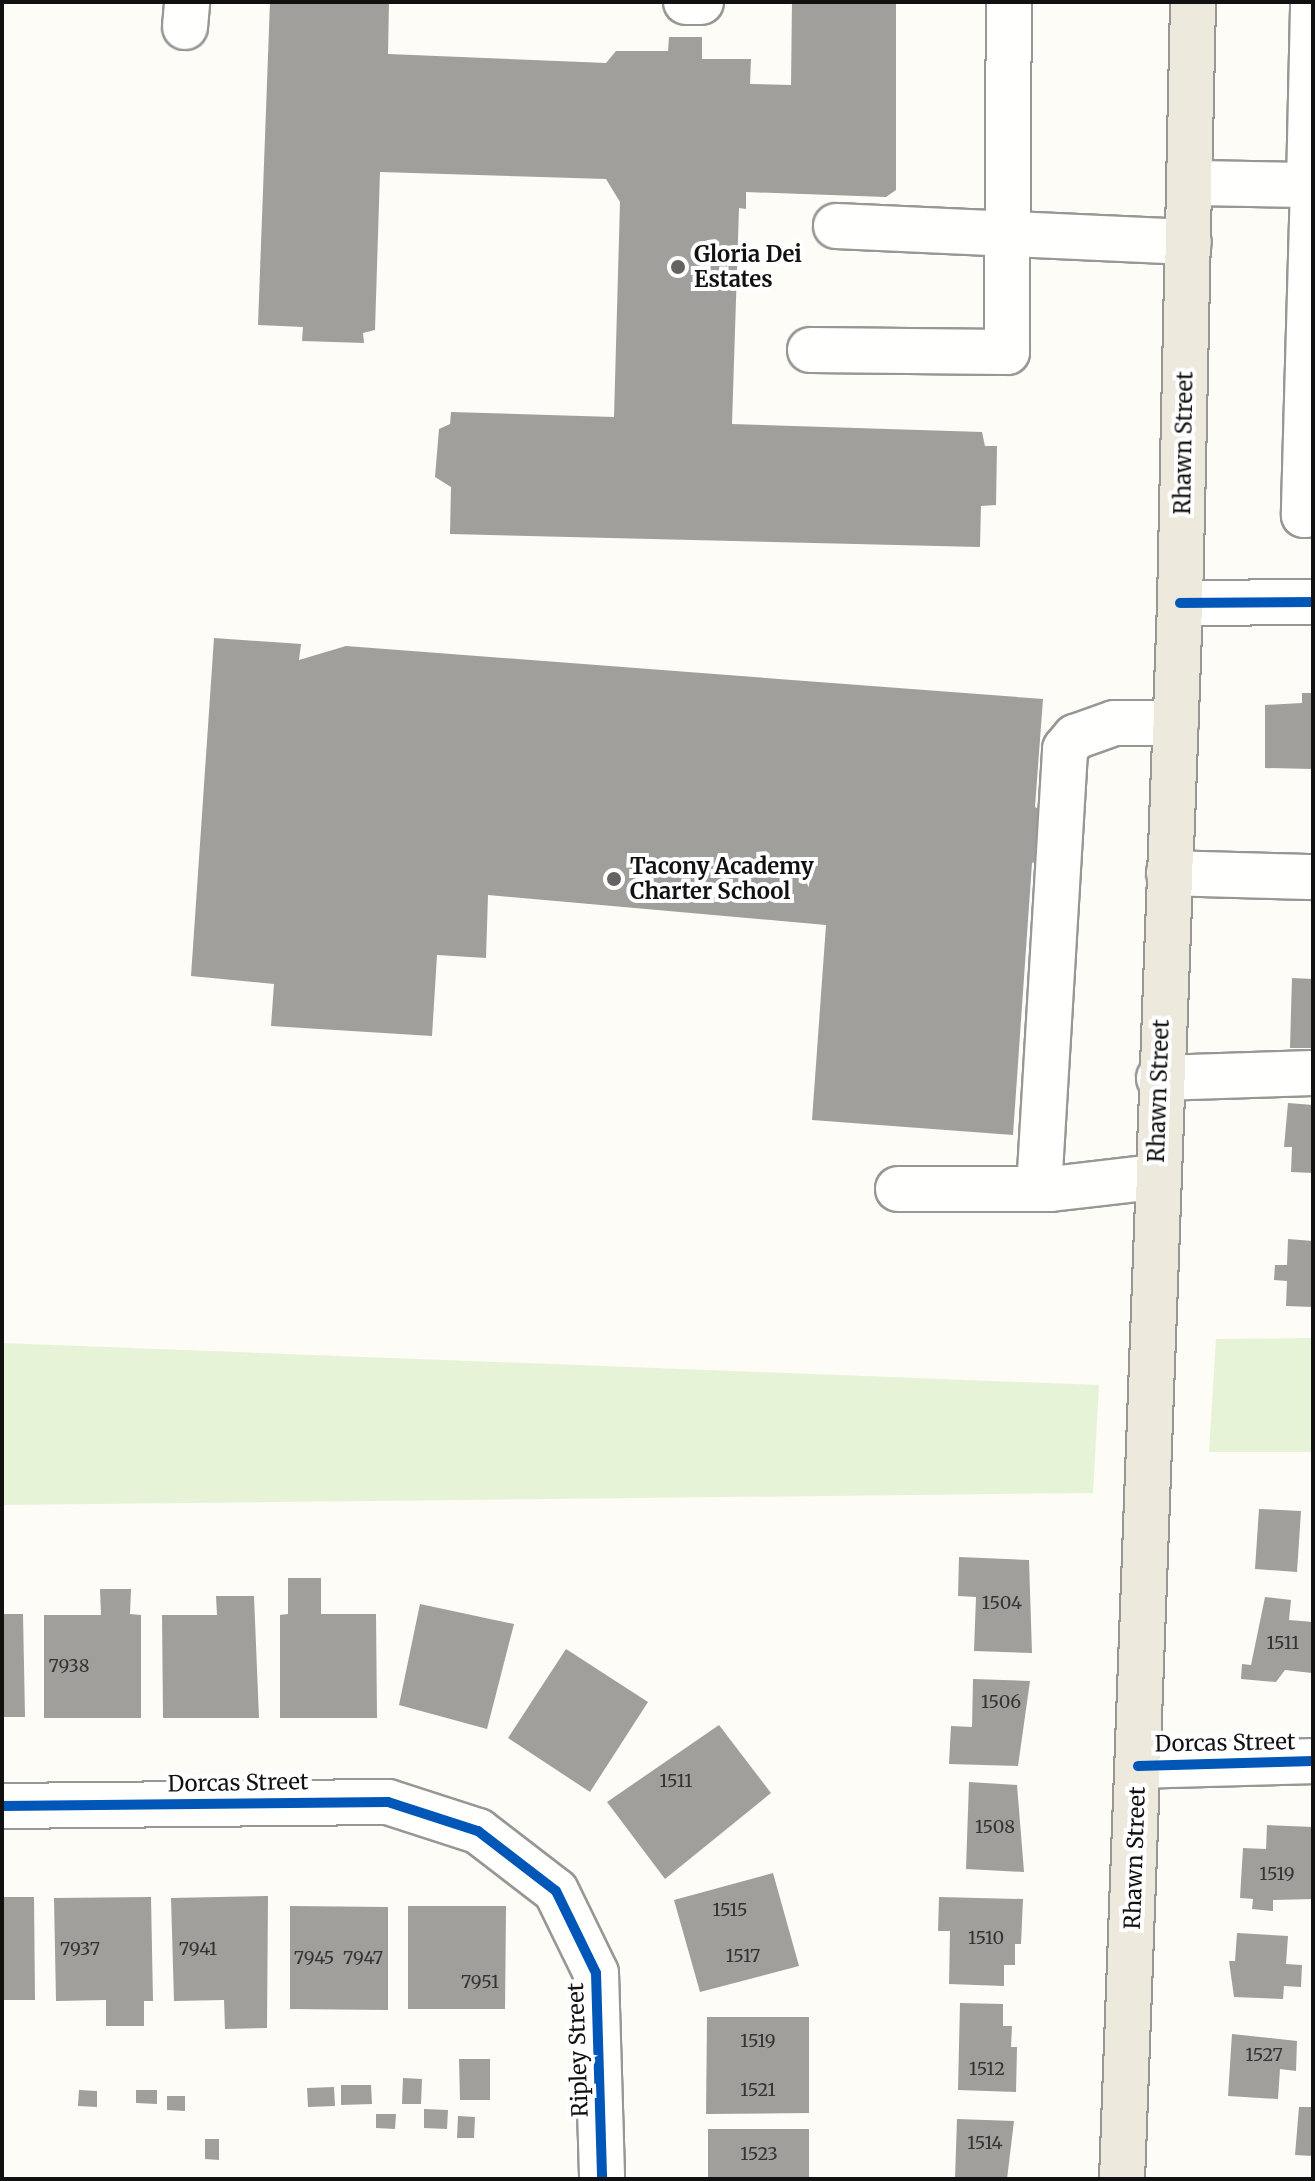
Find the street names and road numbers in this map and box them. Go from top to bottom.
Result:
street label: Rhawn Street [1170,371,1198,515]
street label: Rhawn Street [1143,1019,1175,1163]
street label: Dorcas Street [1154,1729,1296,1757]
street label: Dorcas Street [167,1769,309,1797]
street label: Rhawn Street [1119,1786,1151,1930]
street label: Ripley Street [562,1982,594,2118]

